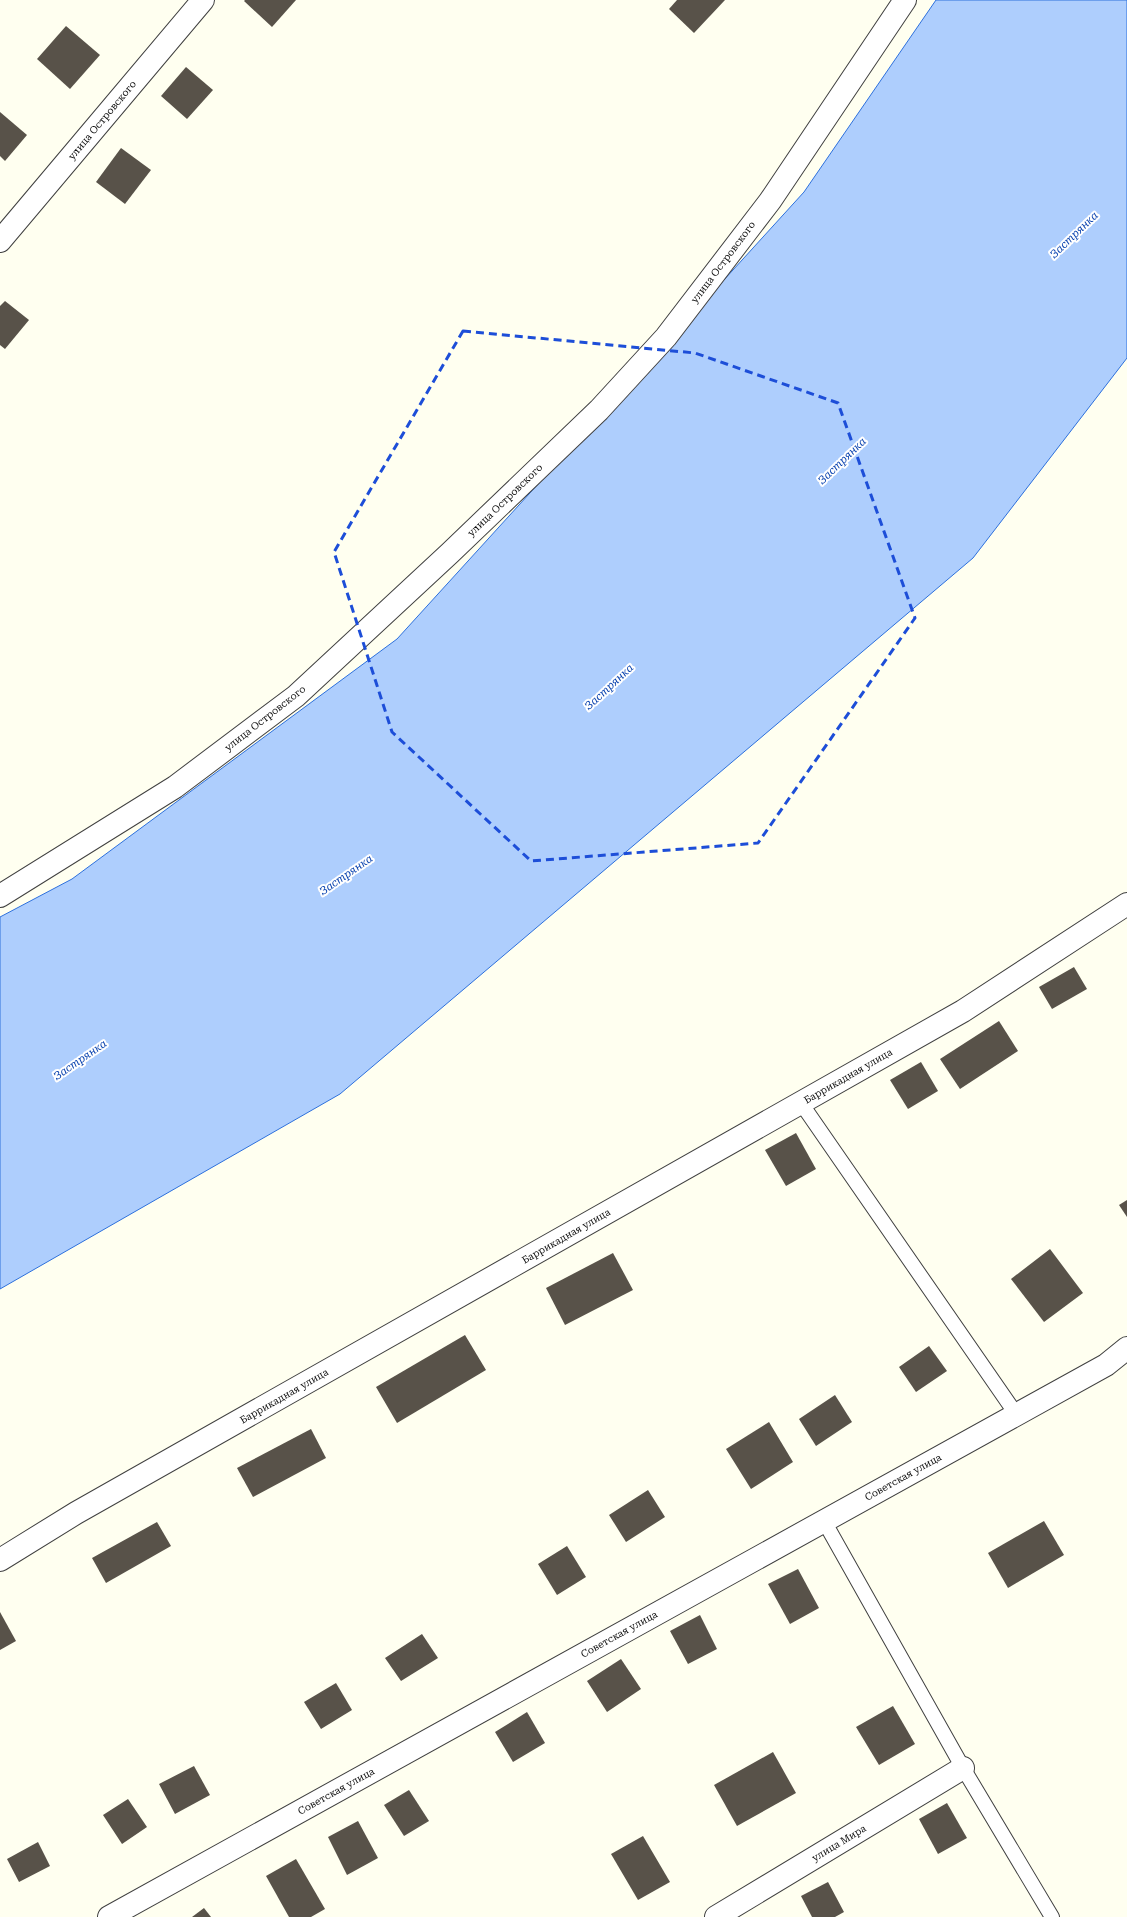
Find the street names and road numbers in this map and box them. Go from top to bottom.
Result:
street label: улица Островского [66,78,138,162]
street label: улица Островского [689,219,757,305]
street label: улица Островского [465,461,545,539]
street label: улица Островского [222,683,308,753]
street label: Баррикадная улица [802,1046,895,1106]
street label: Баррикадная улица [520,1206,613,1266]
street label: Баррикадная улица [238,1366,331,1426]
street label: Советская улица [863,1451,944,1503]
street label: Советская улица [579,1608,660,1660]
street label: Советская улица [296,1765,377,1817]
street label: улица Мира [810,1822,869,1863]

